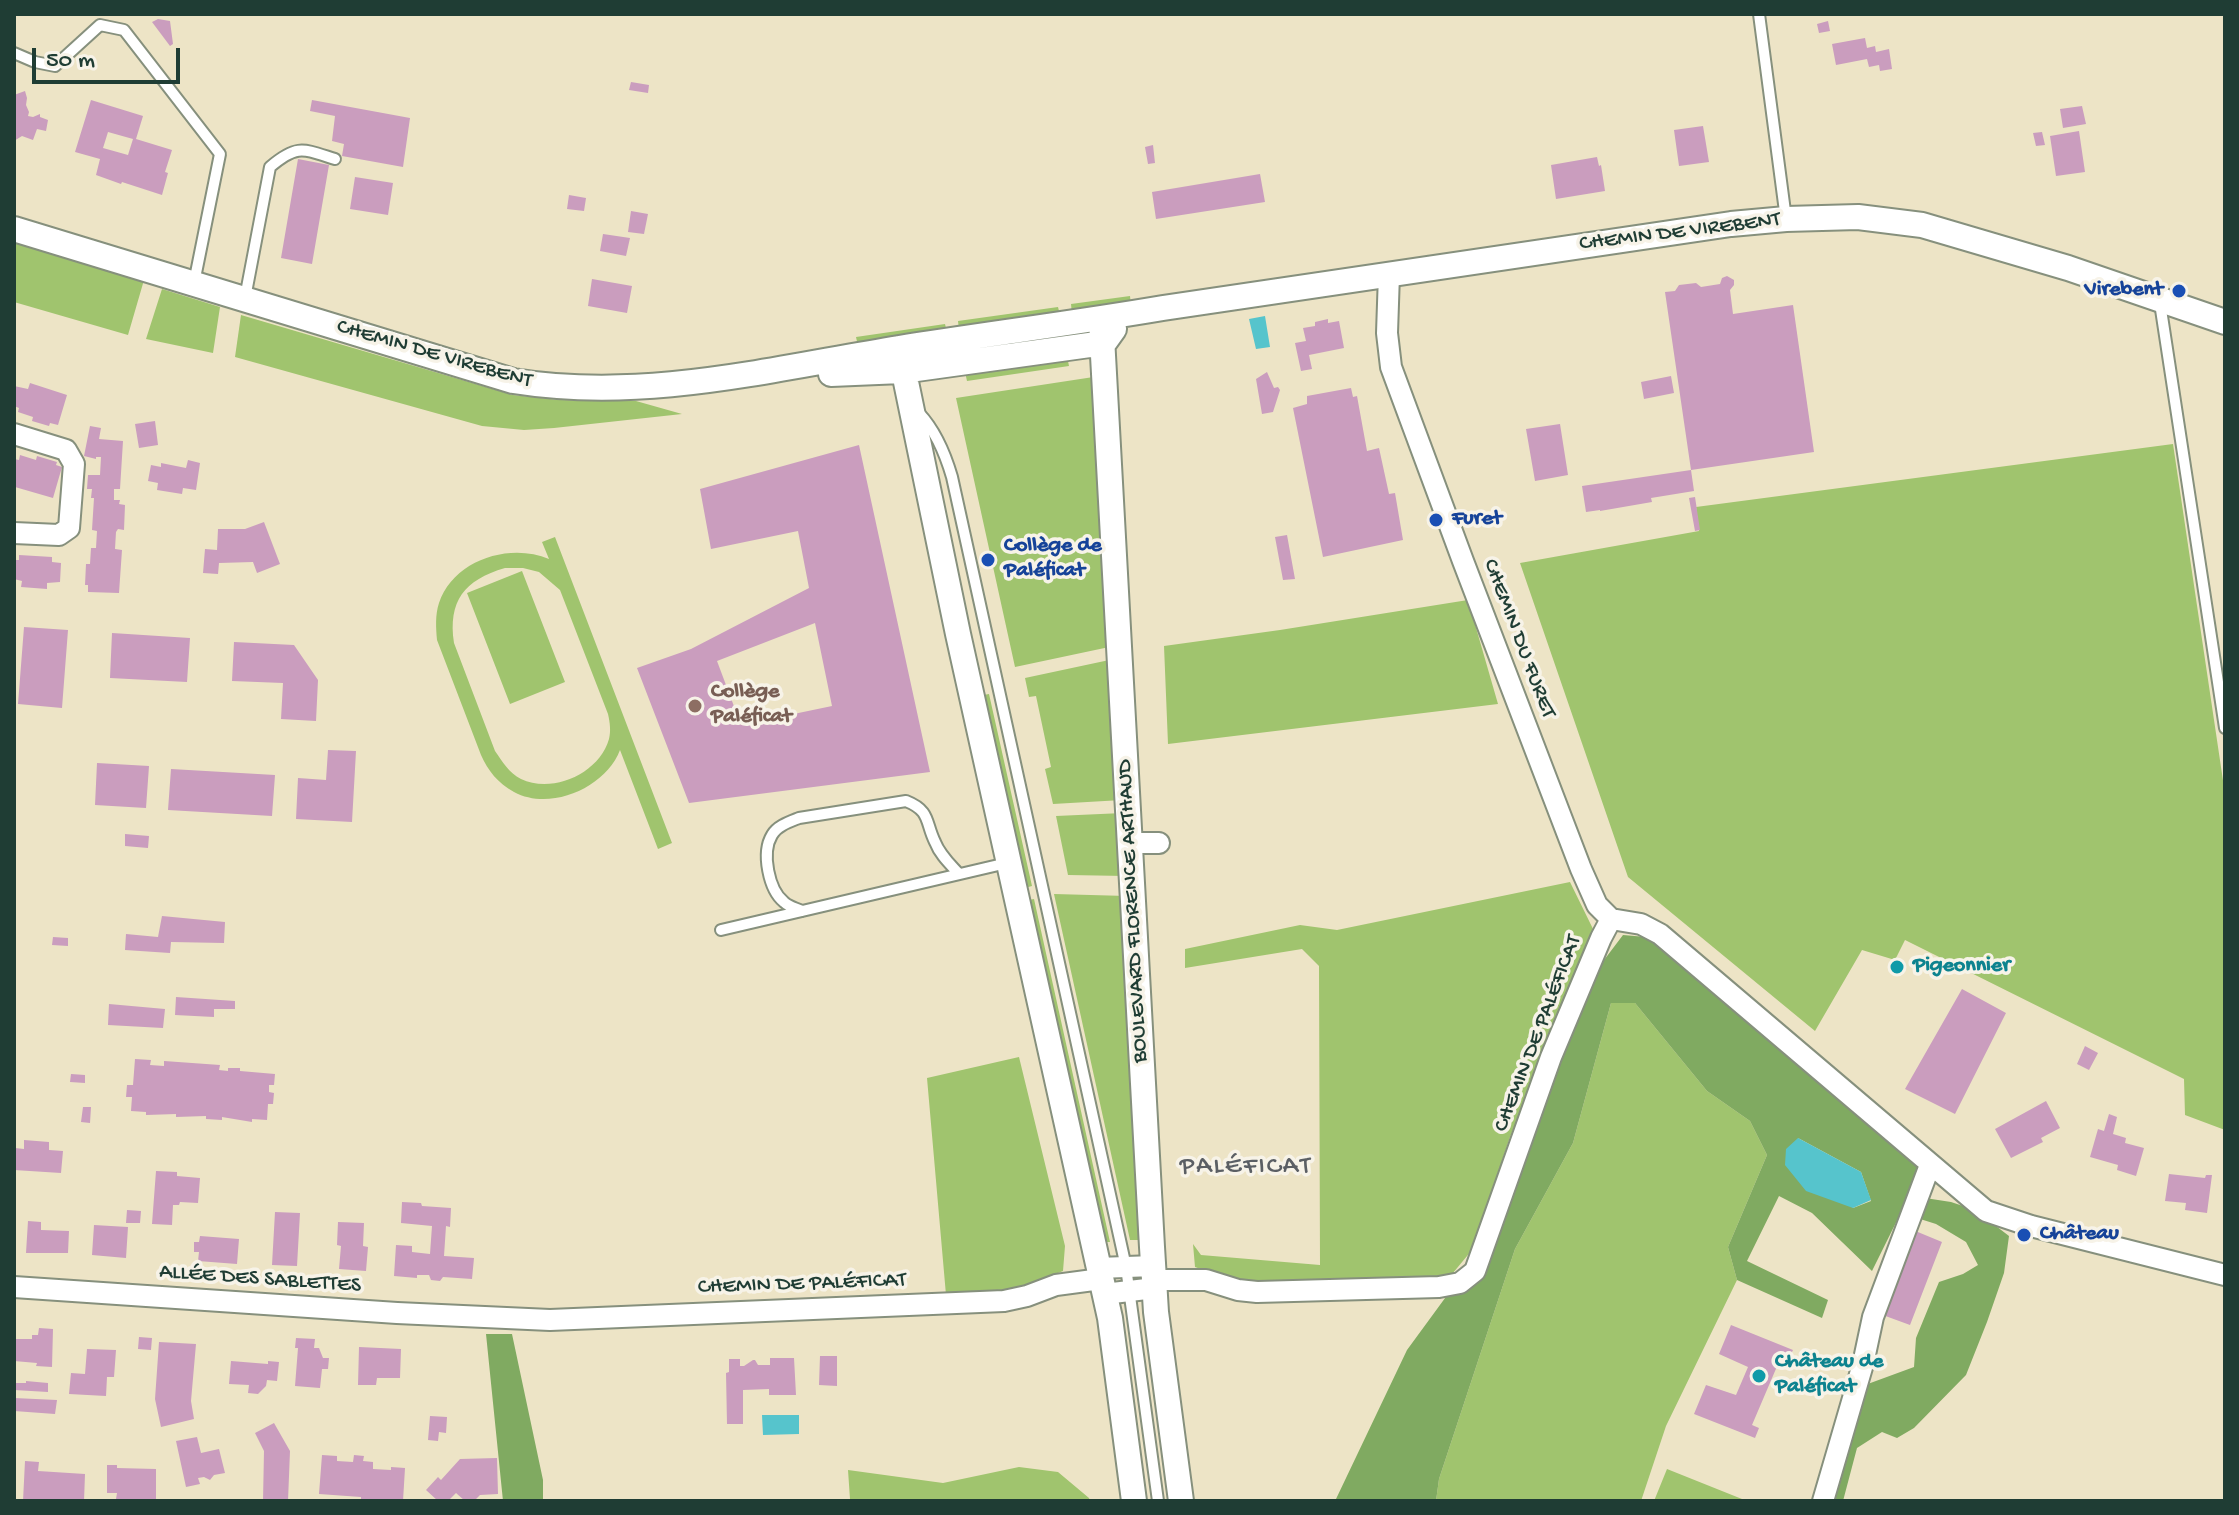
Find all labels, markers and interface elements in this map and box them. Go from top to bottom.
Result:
scale bar [36,32,184,82]
text: 50 m [46,47,95,76]
street label: CHEMIN DE VIREBENT [1578,208,1782,258]
place label: Virebent [2084,278,2163,304]
marker: Virebent [2170,282,2188,300]
street label: CHEMIN DE VIREBENT [333,314,535,396]
place label: Furet [1452,507,1502,533]
marker: Furet [1427,511,1445,529]
place label: Collège de Paléficat [1004,534,1102,586]
marker: Collège de Paléficat [979,551,997,569]
street label: CHEMIN DU FURET [1476,556,1560,722]
place label: Collège Paléficat [711,680,792,732]
marker: Collège Paléficat [686,697,704,715]
street label: BOULEVARD FLORENCE ARTHAUD [1113,759,1155,1063]
street label: CHEMIN DE PALÉFICAT [1489,932,1589,1136]
place label: Pigeonnier [1913,954,2010,980]
marker: Pigeonnier [1888,958,1906,976]
district label: PALÉFICAT [1180,1152,1312,1184]
place label: Château [2040,1222,2119,1248]
marker: Château [2015,1226,2033,1244]
street label: ALLÉE DES SABLETTES [158,1260,362,1300]
street label: CHEMIN DE PALÉFICAT [697,1268,907,1302]
place label: Château de Paléficat [1775,1350,1883,1402]
marker: Château de Paléficat [1750,1367,1768,1385]

